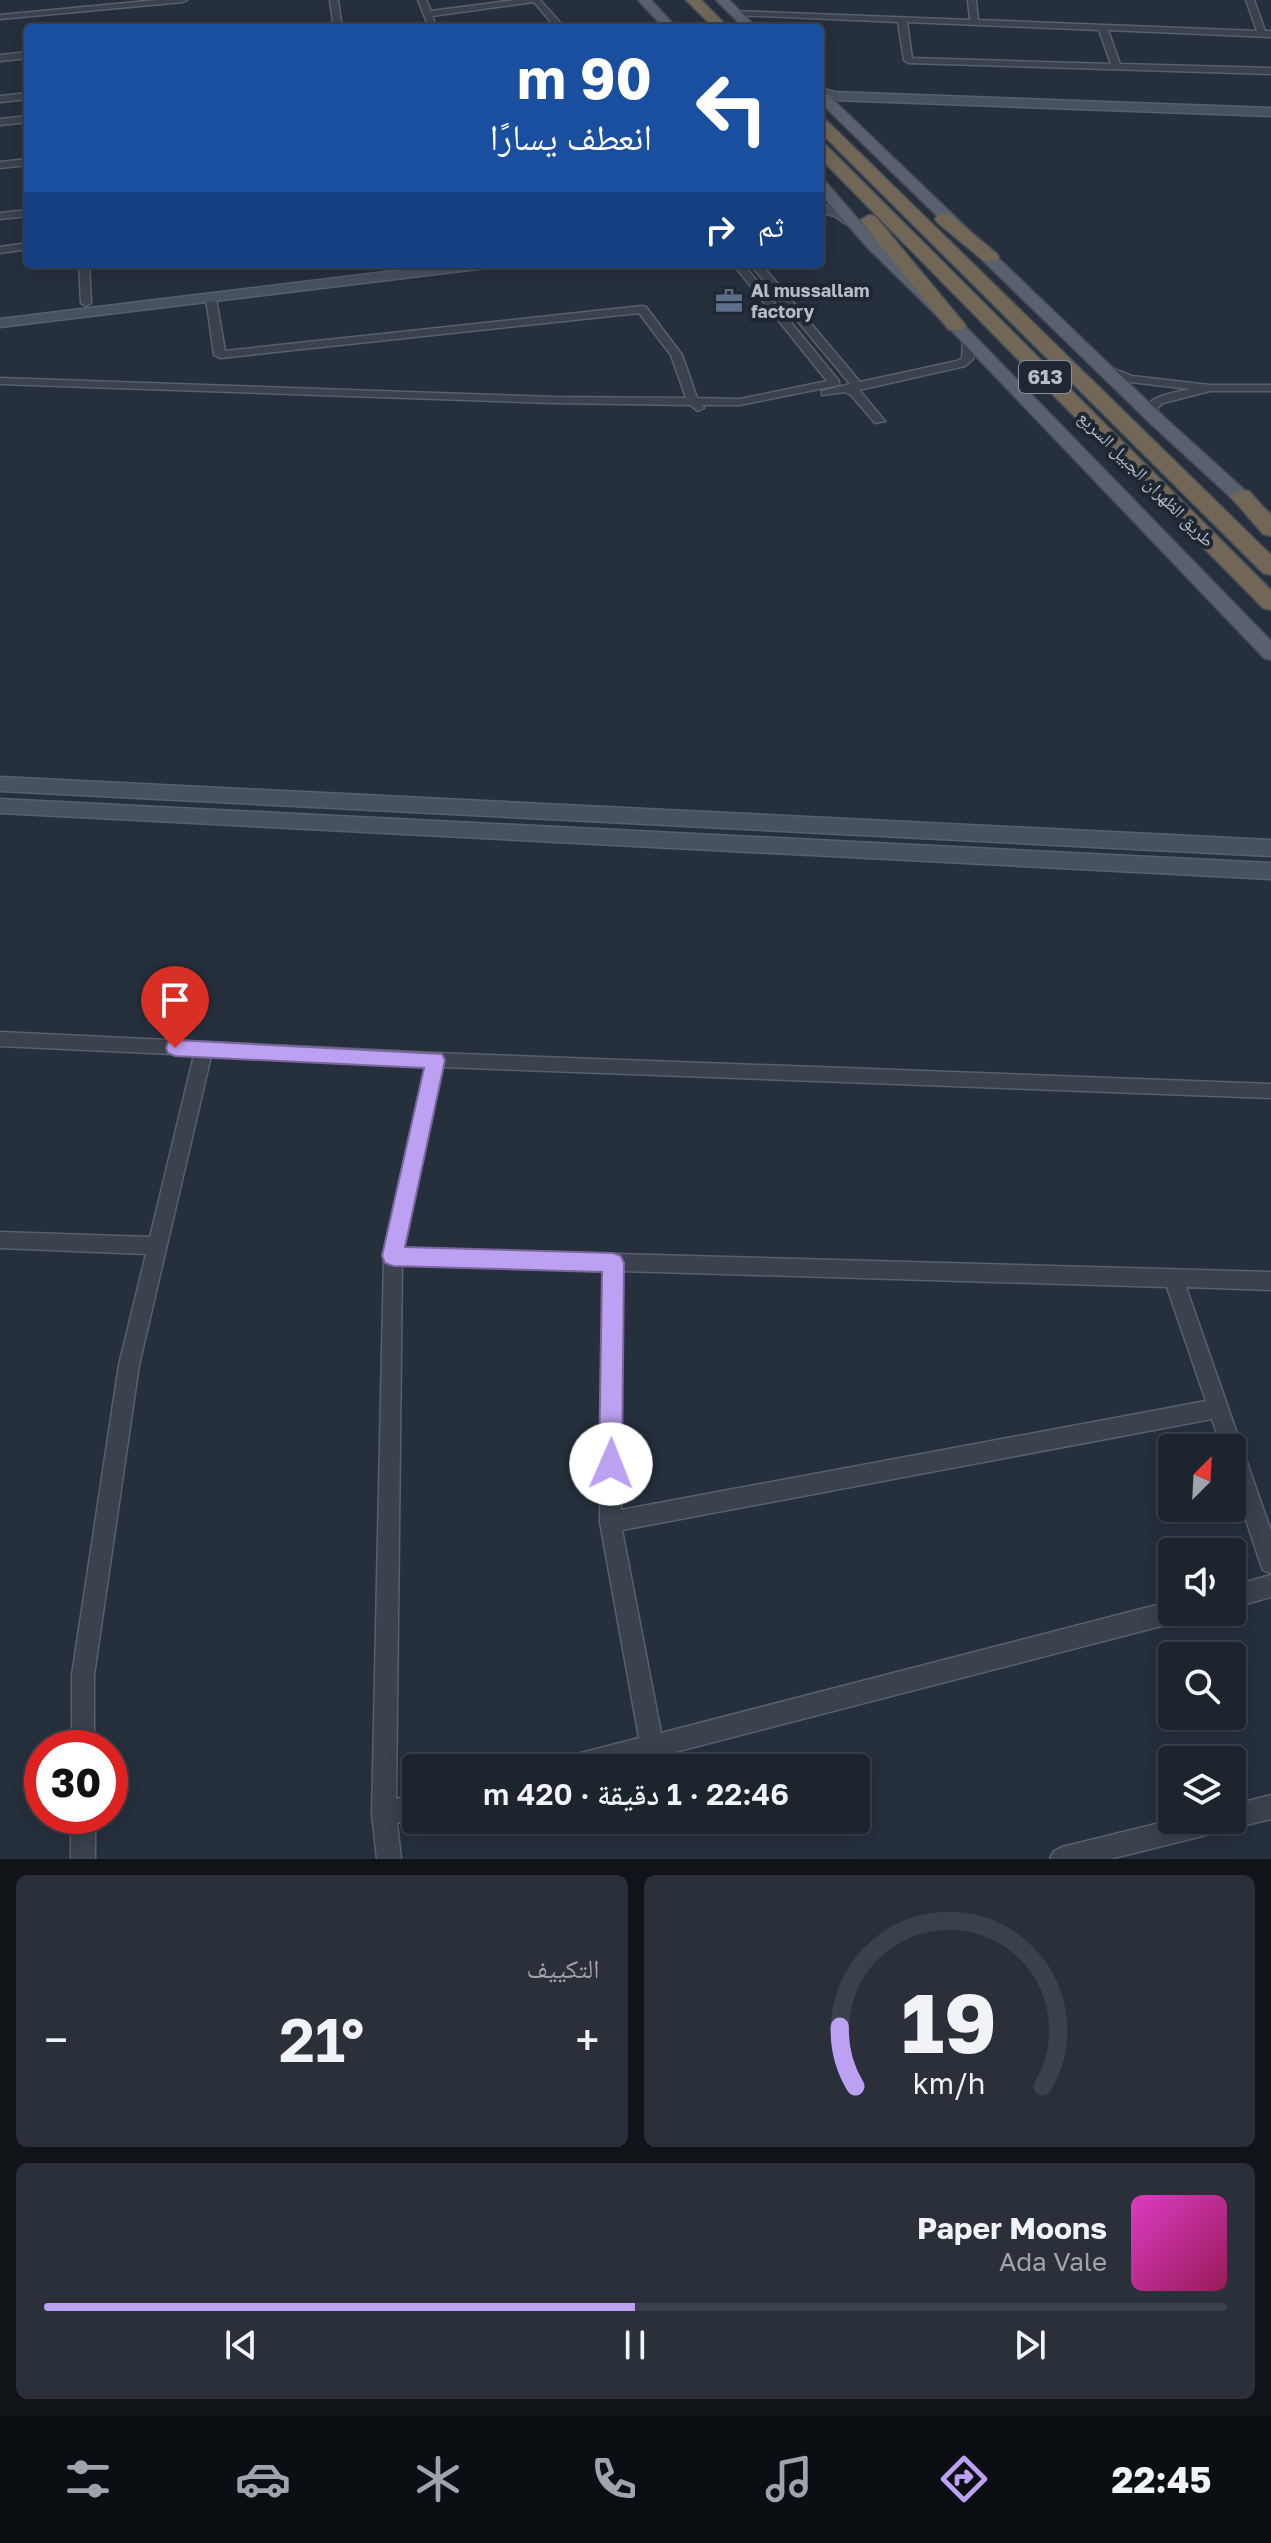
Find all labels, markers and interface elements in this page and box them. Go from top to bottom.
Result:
text: 90 m [517,44,652,111]
icon: left [680,56,784,160]
text: انعطف يسارًا [490,115,652,158]
icon: right [698,208,742,252]
text: ثم [758,208,784,244]
place label: Al mussallam factory [751,279,869,322]
office icon: Al mussallam factory [714,286,744,316]
road number: 613 [1019,361,1071,393]
street label: طريق الظهران الجبيل السريع [1073,406,1219,552]
pin [141,966,209,1048]
icon: arrive [153,978,197,1022]
position arrow [569,1422,653,1506]
north arrow [1158,1434,1246,1522]
map controls [1158,1434,1246,1834]
button: sound [1158,1538,1246,1626]
button: search [1158,1642,1246,1730]
speed limit sign: 30 [24,1730,128,1834]
button: layers [1158,1746,1246,1834]
text: 22:46 · 1 دقيقة · 420 m [483,1776,789,1812]
text: التكييف [527,1953,600,1984]
text: 19 [901,1971,997,2071]
text: 21° [279,2003,364,2075]
text: − [44,2013,68,2066]
text: + [575,2013,599,2066]
text: km/h [913,2066,986,2100]
text: Paper Moons [917,2210,1107,2246]
text: Ada Vale [999,2246,1107,2277]
icon: previous [219,2323,263,2367]
icon: pause [613,2323,657,2367]
icon: next [1008,2323,1052,2367]
icon: filters [60,2451,116,2507]
icon: car [235,2451,291,2507]
icon: climate [410,2451,466,2507]
icon: phone [586,2451,642,2507]
icon: music [761,2451,817,2507]
icon: directions [936,2451,992,2507]
text: 22:45 [1111,2458,1211,2501]

